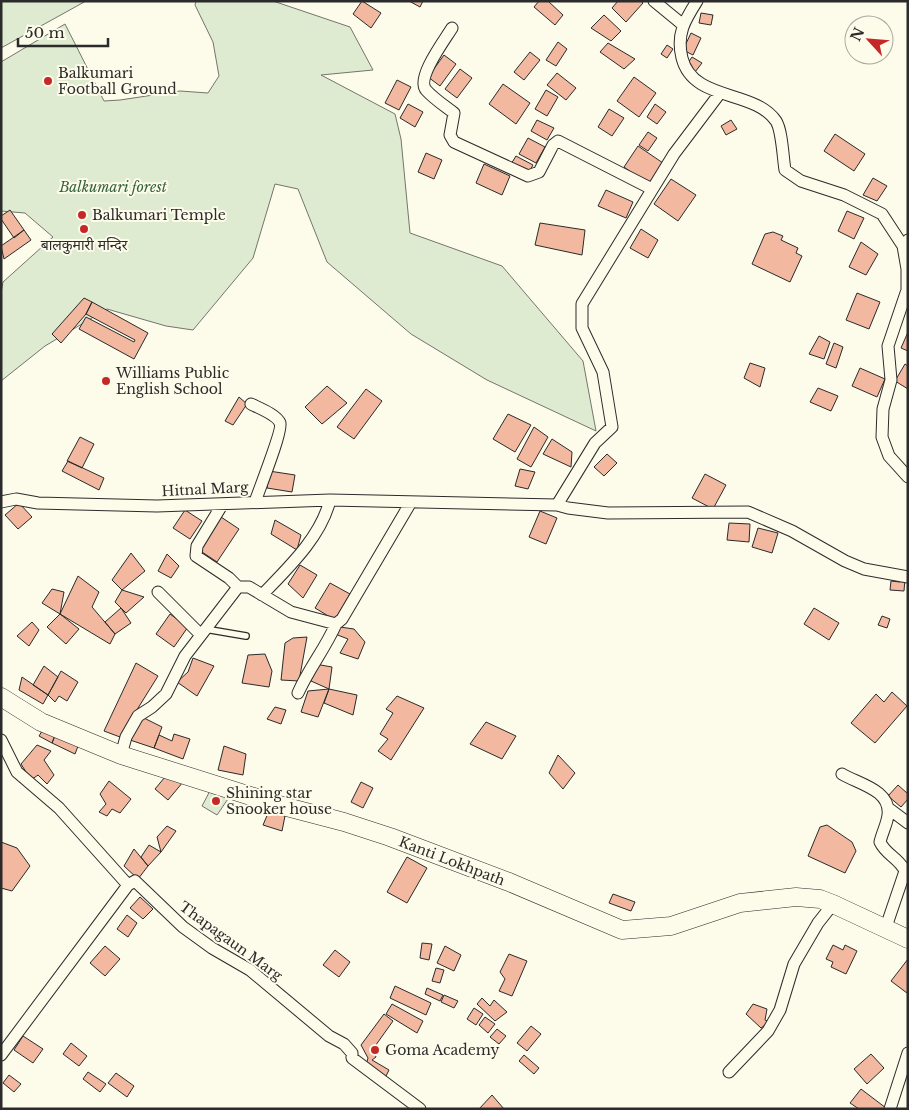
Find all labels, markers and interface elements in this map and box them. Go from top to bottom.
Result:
scale bar [18,15,108,47]
north arrow [844,15,894,65]
text: 50 m [25,23,65,42]
text: N [846,24,868,44]
place label: Balkumari Football Ground [58,64,177,98]
marker: Balkumari Football Ground [42,75,54,87]
park label: Balkumari forest [58,178,168,196]
place label: Balkumari Temple [92,206,226,224]
marker: Balkumari Temple [76,209,88,221]
marker: बालकुमारी मन्दिर [78,223,90,235]
place label: बालकुमारी मन्दिर [41,236,128,255]
place label: Williams Public English School [115,364,230,398]
marker: Williams Public English School [100,375,112,387]
street label: Hitnal Marg [161,478,250,500]
place label: Shining star Snooker house [226,784,332,818]
marker: Shining star Snooker house [210,795,222,807]
street label: Kanti Lokhpath [396,832,508,890]
street label: Thapagaun Marg [176,898,287,985]
place label: Goma Academy [385,1041,499,1059]
marker: Goma Academy [369,1044,381,1056]

